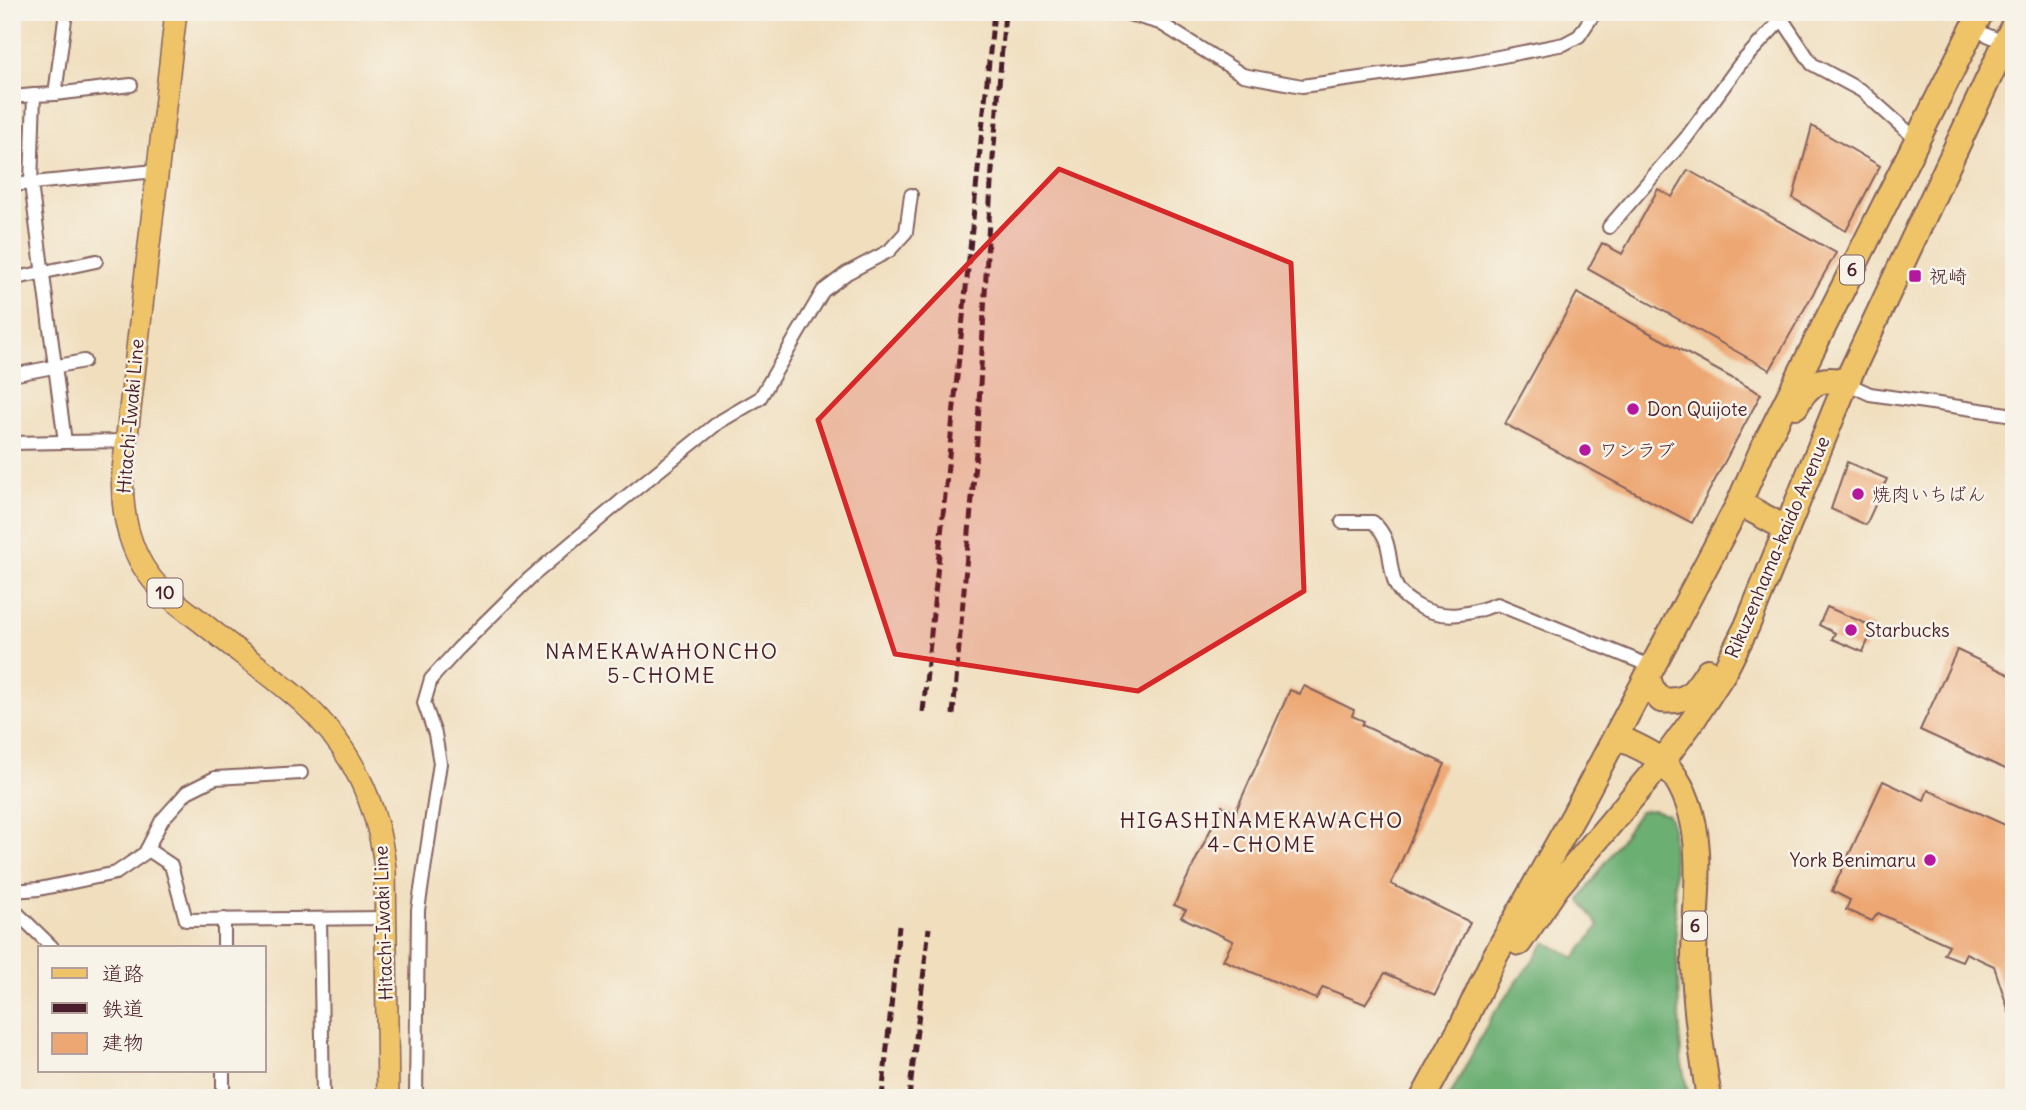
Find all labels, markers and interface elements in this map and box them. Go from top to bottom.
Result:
road number: 6 [1840,256,1864,284]
place label: 祝崎 [1929,264,1967,288]
marker: 祝崎 [1907,268,1923,284]
street label: Hitachi-Iwaki Line [111,338,149,494]
place label: Don Quijote [1647,397,1748,421]
marker: Don Quijote [1625,401,1641,417]
street label: Rikuzenhama-kaido Avenue [1719,432,1835,662]
place label: ワンラブ [1599,438,1675,462]
marker: ワンラブ [1577,442,1593,458]
place label: 焼肉いちばん [1872,482,1986,506]
marker: 焼肉いちばん [1850,486,1866,502]
road number: 10 [148,578,182,608]
place label: Starbucks [1865,618,1950,642]
marker: Starbucks [1843,622,1859,638]
district label: NAMEKAWAHONCHO 5-CHOME [545,638,779,689]
district label: HIGASHINAMEKAWACHO 4-CHOME [1120,807,1404,858]
street label: Hitachi-Iwaki Line [368,845,398,1001]
place label: York Benimaru [1790,848,1916,872]
marker: York Benimaru [1922,852,1938,868]
road number: 6 [1683,911,1707,940]
legend [38,946,266,1072]
text: 道路 [102,960,144,987]
text: 鉄道 [102,995,144,1022]
text: 建物 [102,1029,144,1056]

